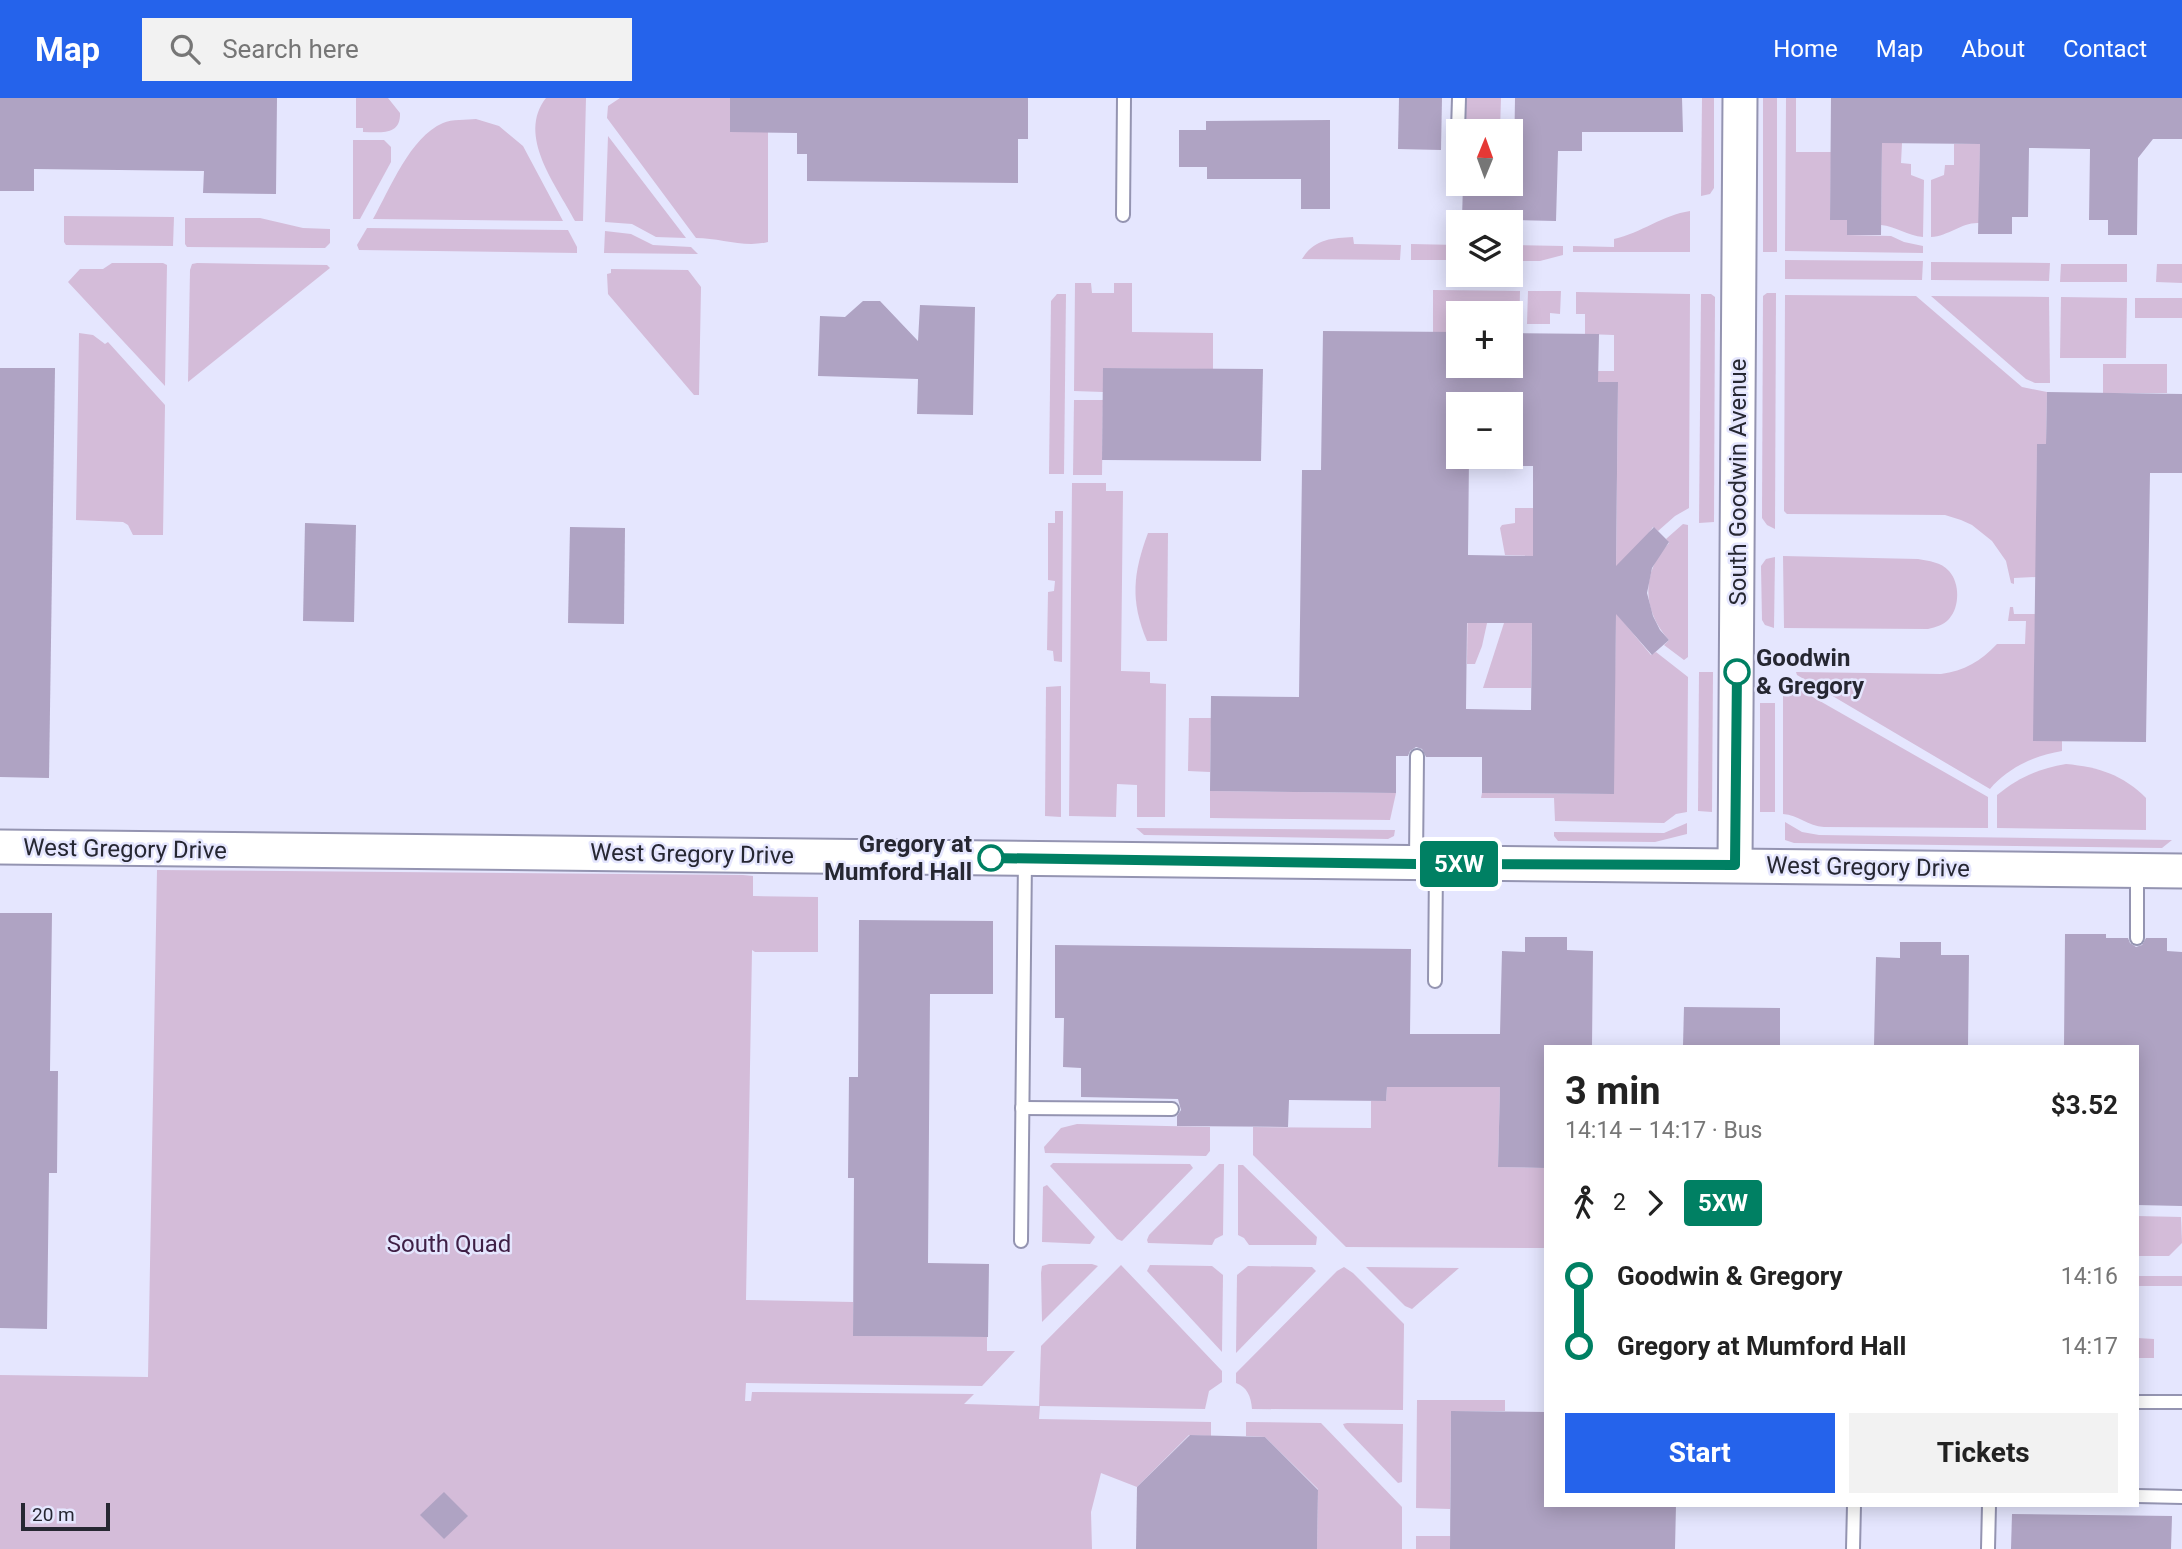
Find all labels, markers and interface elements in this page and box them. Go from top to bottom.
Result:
search box [142,18,632,81]
text: Map [35,30,100,69]
icon: search [166,30,204,68]
text: Search here [222,34,359,64]
text: Home [1773,35,1838,63]
text: Map [1876,35,1923,63]
text: About [1961,35,2025,63]
text: Contact [2063,35,2147,63]
north arrow [1446,119,1522,196]
map controls [1446,119,1523,469]
button: layers [1446,210,1523,287]
button: + [1446,301,1523,378]
street label: South Goodwin Avenue [1724,358,1752,606]
button: − [1446,392,1523,469]
place label: Goodwin & Gregory [1756,644,1865,700]
marker: Goodwin & Gregory [1724,659,1750,685]
place label: Gregory at Mumford Hall [824,830,972,886]
street label: West Gregory Drive [23,833,227,865]
street label: West Gregory Drive [590,838,794,870]
line badge: 5XW [1419,841,1499,887]
marker: Gregory at Mumford Hall [978,845,1004,871]
text: 5XW [1434,850,1484,878]
street label: West Gregory Drive [1766,851,1970,883]
text: 3 min [1565,1069,1661,1113]
text: $3.52 [2051,1090,2118,1120]
text: 14:14 – 14:17 · Bus [1565,1117,1762,1144]
icon: walk [1565,1184,1603,1222]
icon: forward [1636,1184,1674,1222]
text: 2 [1613,1189,1626,1216]
text: 5XW [1698,1189,1748,1217]
park label: South Quad [387,1230,511,1258]
text: Goodwin & Gregory [1617,1261,1843,1291]
text: 14:16 [2061,1263,2118,1290]
text: Gregory at Mumford Hall [1617,1331,1906,1361]
text: 14:17 [2061,1333,2118,1360]
button: Start [1565,1413,1835,1493]
button: Tickets [1849,1413,2118,1493]
scale bar [21,1500,110,1532]
text: 20 m [32,1503,75,1526]

